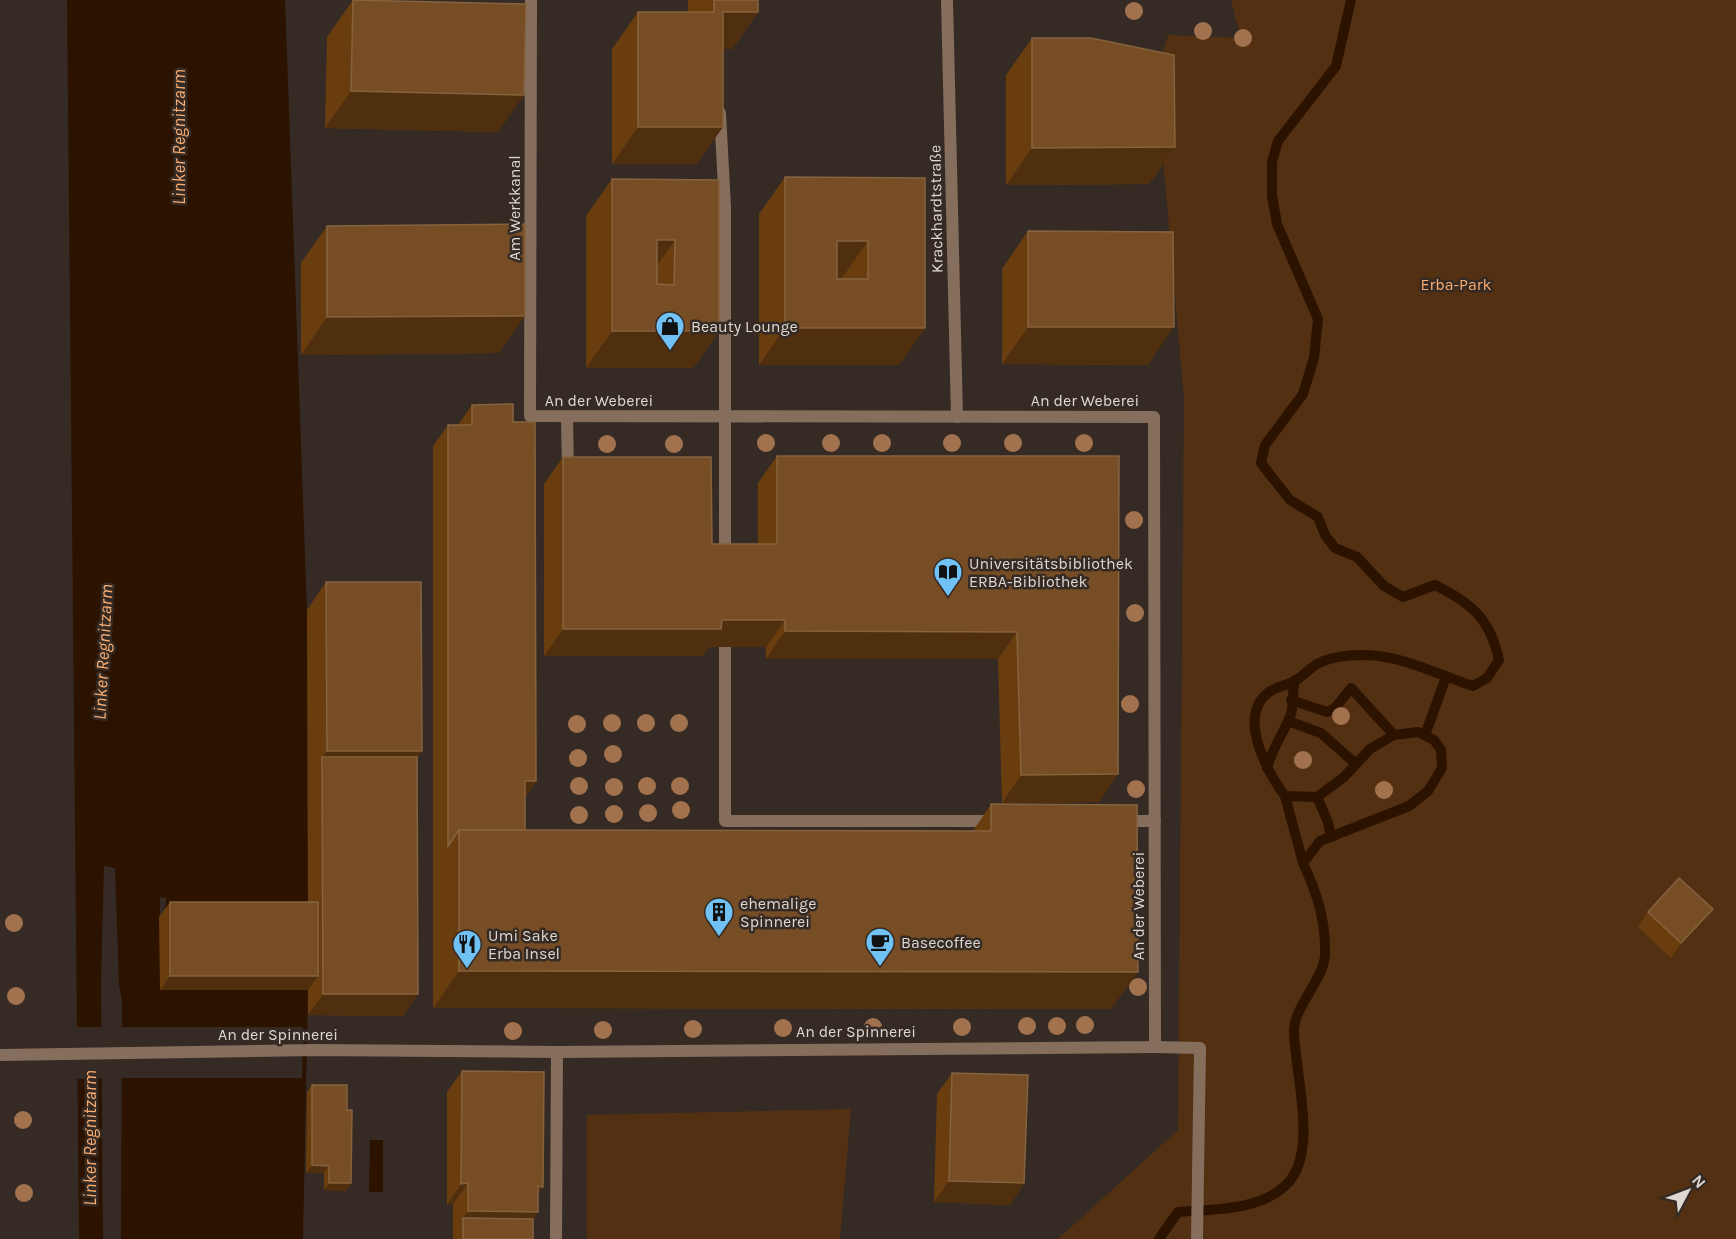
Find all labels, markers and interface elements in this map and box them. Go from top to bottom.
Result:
water label: Linker Regnitzarm [168,69,190,205]
street label: Krackhardtstraße [925,145,947,273]
street label: Am Werkkanal [505,155,524,261]
park label: Erba-Park [1420,275,1492,294]
shop icon: Beauty Lounge [654,310,686,352]
place label: Beauty Lounge [691,317,798,336]
street label: An der Weberei [545,391,653,410]
street label: An der Weberei [1031,391,1139,410]
place label: Universitätsbibliothek ERBA-Bibliothek [969,554,1133,591]
library icon: Universitätsbibliothek ERBA-Bibliothek [932,556,964,598]
water label: Linker Regnitzarm [88,584,118,720]
street label: An der Weberei [1129,852,1148,960]
place label: ehemalige Spinnerei [740,894,816,931]
building icon: ehemalige Spinnerei [703,896,735,938]
place label: Umi Sake Erba Insel [488,926,560,963]
cafe icon: Basecoffee [864,926,896,968]
restaurant icon: Umi Sake Erba Insel [451,928,483,970]
place label: Basecoffee [901,933,981,952]
street label: An der Spinnerei [796,1022,916,1041]
street label: An der Spinnerei [218,1025,338,1044]
water label: Linker Regnitzarm [79,1070,101,1206]
north arrow [1658,1161,1718,1221]
text: N [1688,1171,1710,1192]

